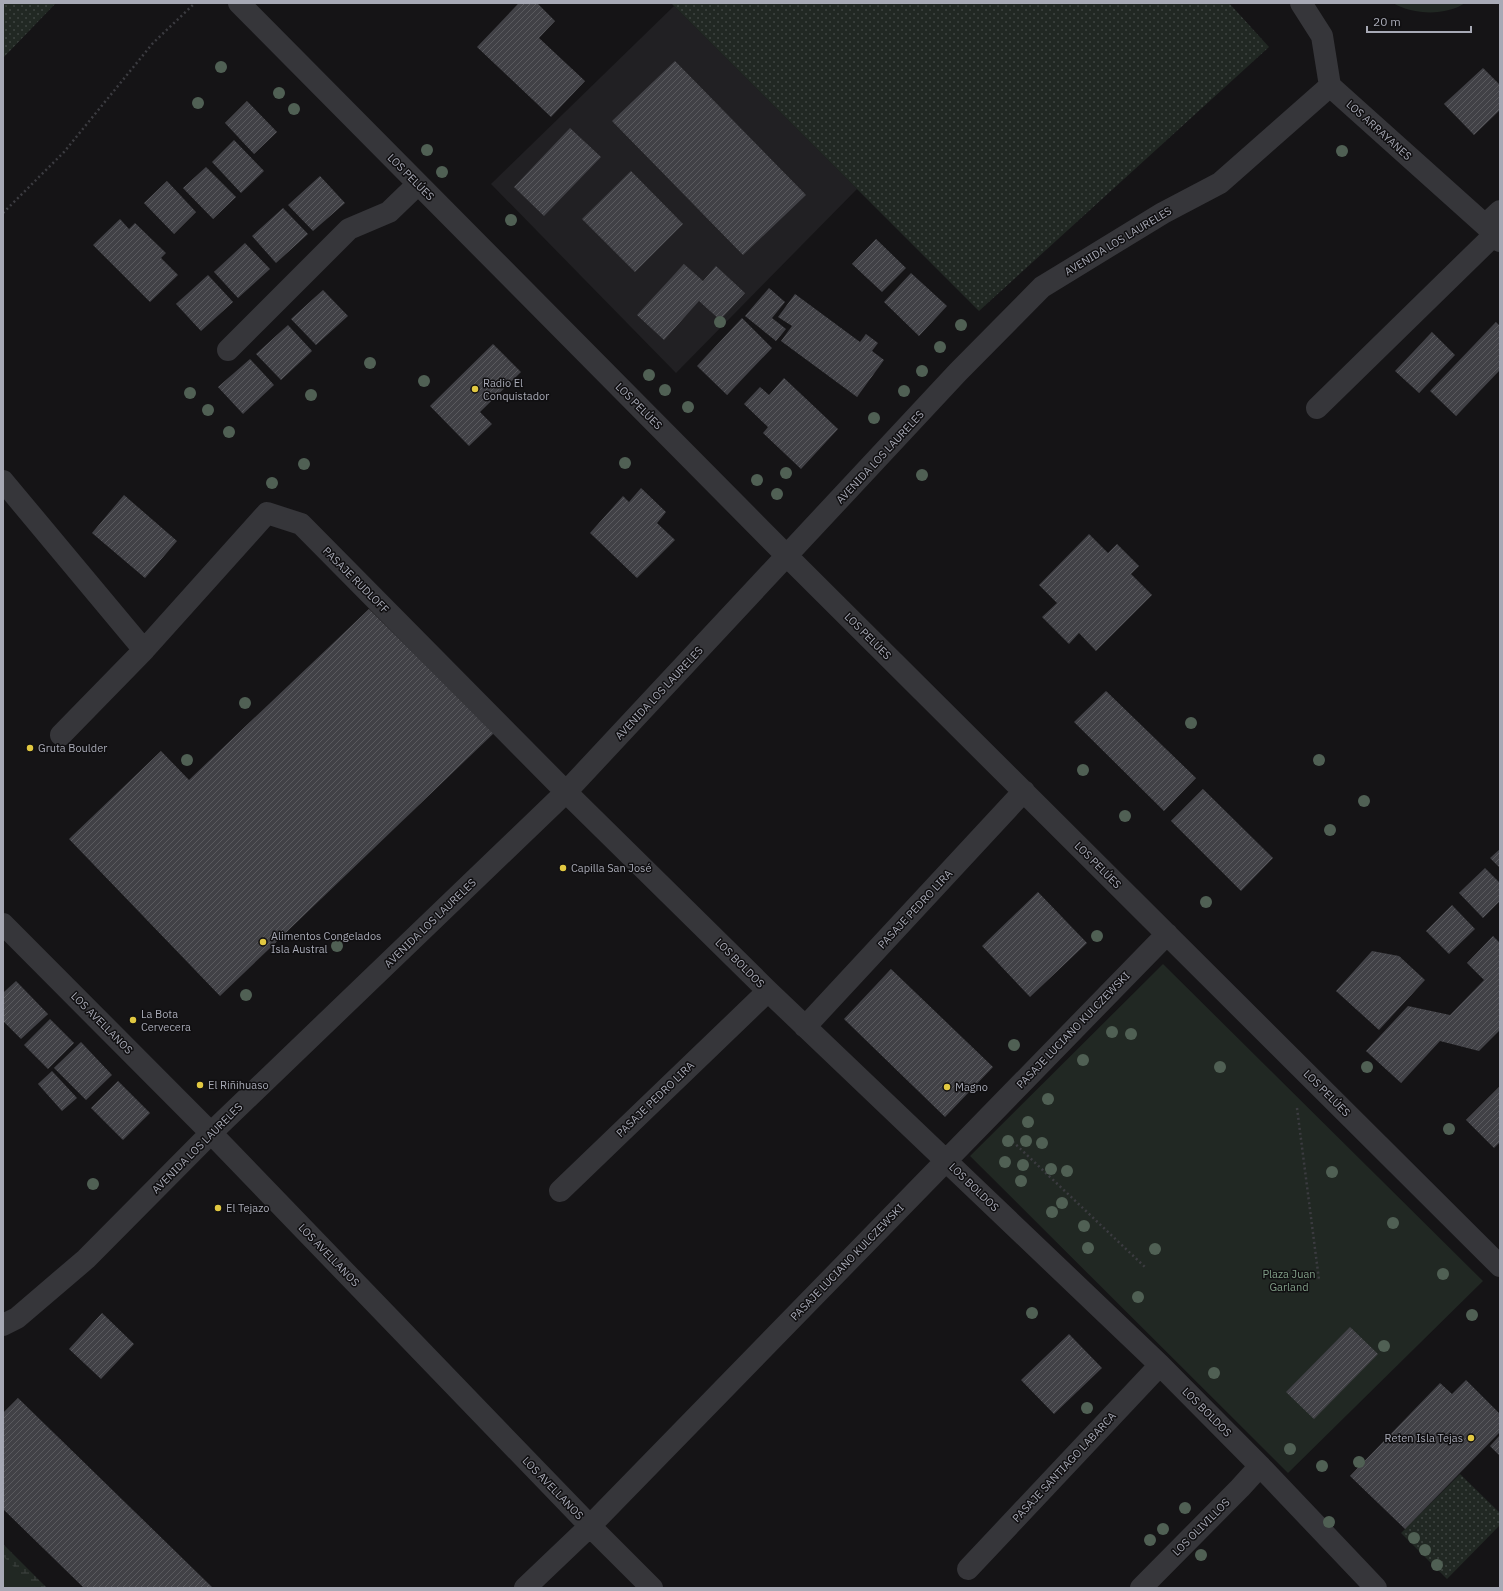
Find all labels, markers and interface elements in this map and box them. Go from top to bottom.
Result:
scale bar [1367,8,1471,34]
text: 20 m [1373,14,1401,29]
street label: LOS ARRAYANES [1343,97,1415,163]
street label: LOS PELÚES [385,151,437,203]
street label: AVENIDA LOS LAURELES [1062,203,1174,279]
place label: Radio El Conquistador [483,376,549,403]
street label: LOS PELÚES [613,380,665,432]
marker: Radio El Conquistador [470,384,480,394]
street label: AVENIDA LOS LAURELES [833,407,927,507]
street label: PASAJE RUDLOFF [320,544,392,616]
street label: LOS PELÚES [842,610,894,662]
street label: AVENIDA LOS LAURELES [612,643,706,743]
place label: Gruta Boulder [38,741,107,755]
marker: Gruta Boulder [25,743,35,753]
street label: LOS PELÚES [1072,839,1124,891]
place label: Capilla San José [571,861,652,875]
marker: Capilla San José [558,863,568,873]
street label: PASAJE PEDRO LIRA [875,867,955,951]
street label: AVENIDA LOS LAURELES [381,875,479,971]
place label: Alimentos Congelados Isla Austral [271,929,381,956]
street label: LOS BOLDOS [712,935,768,991]
marker: Alimentos Congelados Isla Austral [258,937,268,947]
street label: PASAJE LUCIANO KULCZEWSKI [1013,969,1133,1091]
street label: LOS AVELLANOS [68,989,136,1057]
place label: La Bota Cervecera [141,1007,191,1034]
marker: La Bota Cervecera [128,1015,138,1025]
street label: PASAJE PEDRO LIRA [613,1058,697,1140]
street label: LOS PELÚES [1301,1067,1353,1119]
place label: El Riñihuaso [208,1078,269,1092]
marker: El Riñihuaso [195,1080,205,1090]
place label: Magno [955,1080,988,1094]
marker: Magno [942,1082,952,1092]
street label: AVENIDA LOS LAURELES [149,1100,245,1196]
street label: LOS BOLDOS [946,1160,1002,1214]
place label: El Tejazo [226,1201,269,1215]
street label: PASAJE LUCIANO KULCZEWSKI [787,1201,907,1323]
marker: El Tejazo [213,1203,223,1213]
street label: LOS AVELLANOS [296,1221,362,1289]
park label: Plaza Juan Garland [1262,1267,1316,1294]
street label: LOS BOLDOS [1179,1384,1235,1440]
street label: PASAJE SANTIAGO LABARCA [1009,1409,1119,1525]
place label: Reten Isla Tejas [1385,1431,1463,1445]
marker: Reten Isla Tejas [1466,1433,1476,1443]
street label: LOS AVELLANOS [520,1454,586,1522]
street label: LOS OLIVILLOS [1169,1495,1233,1559]

